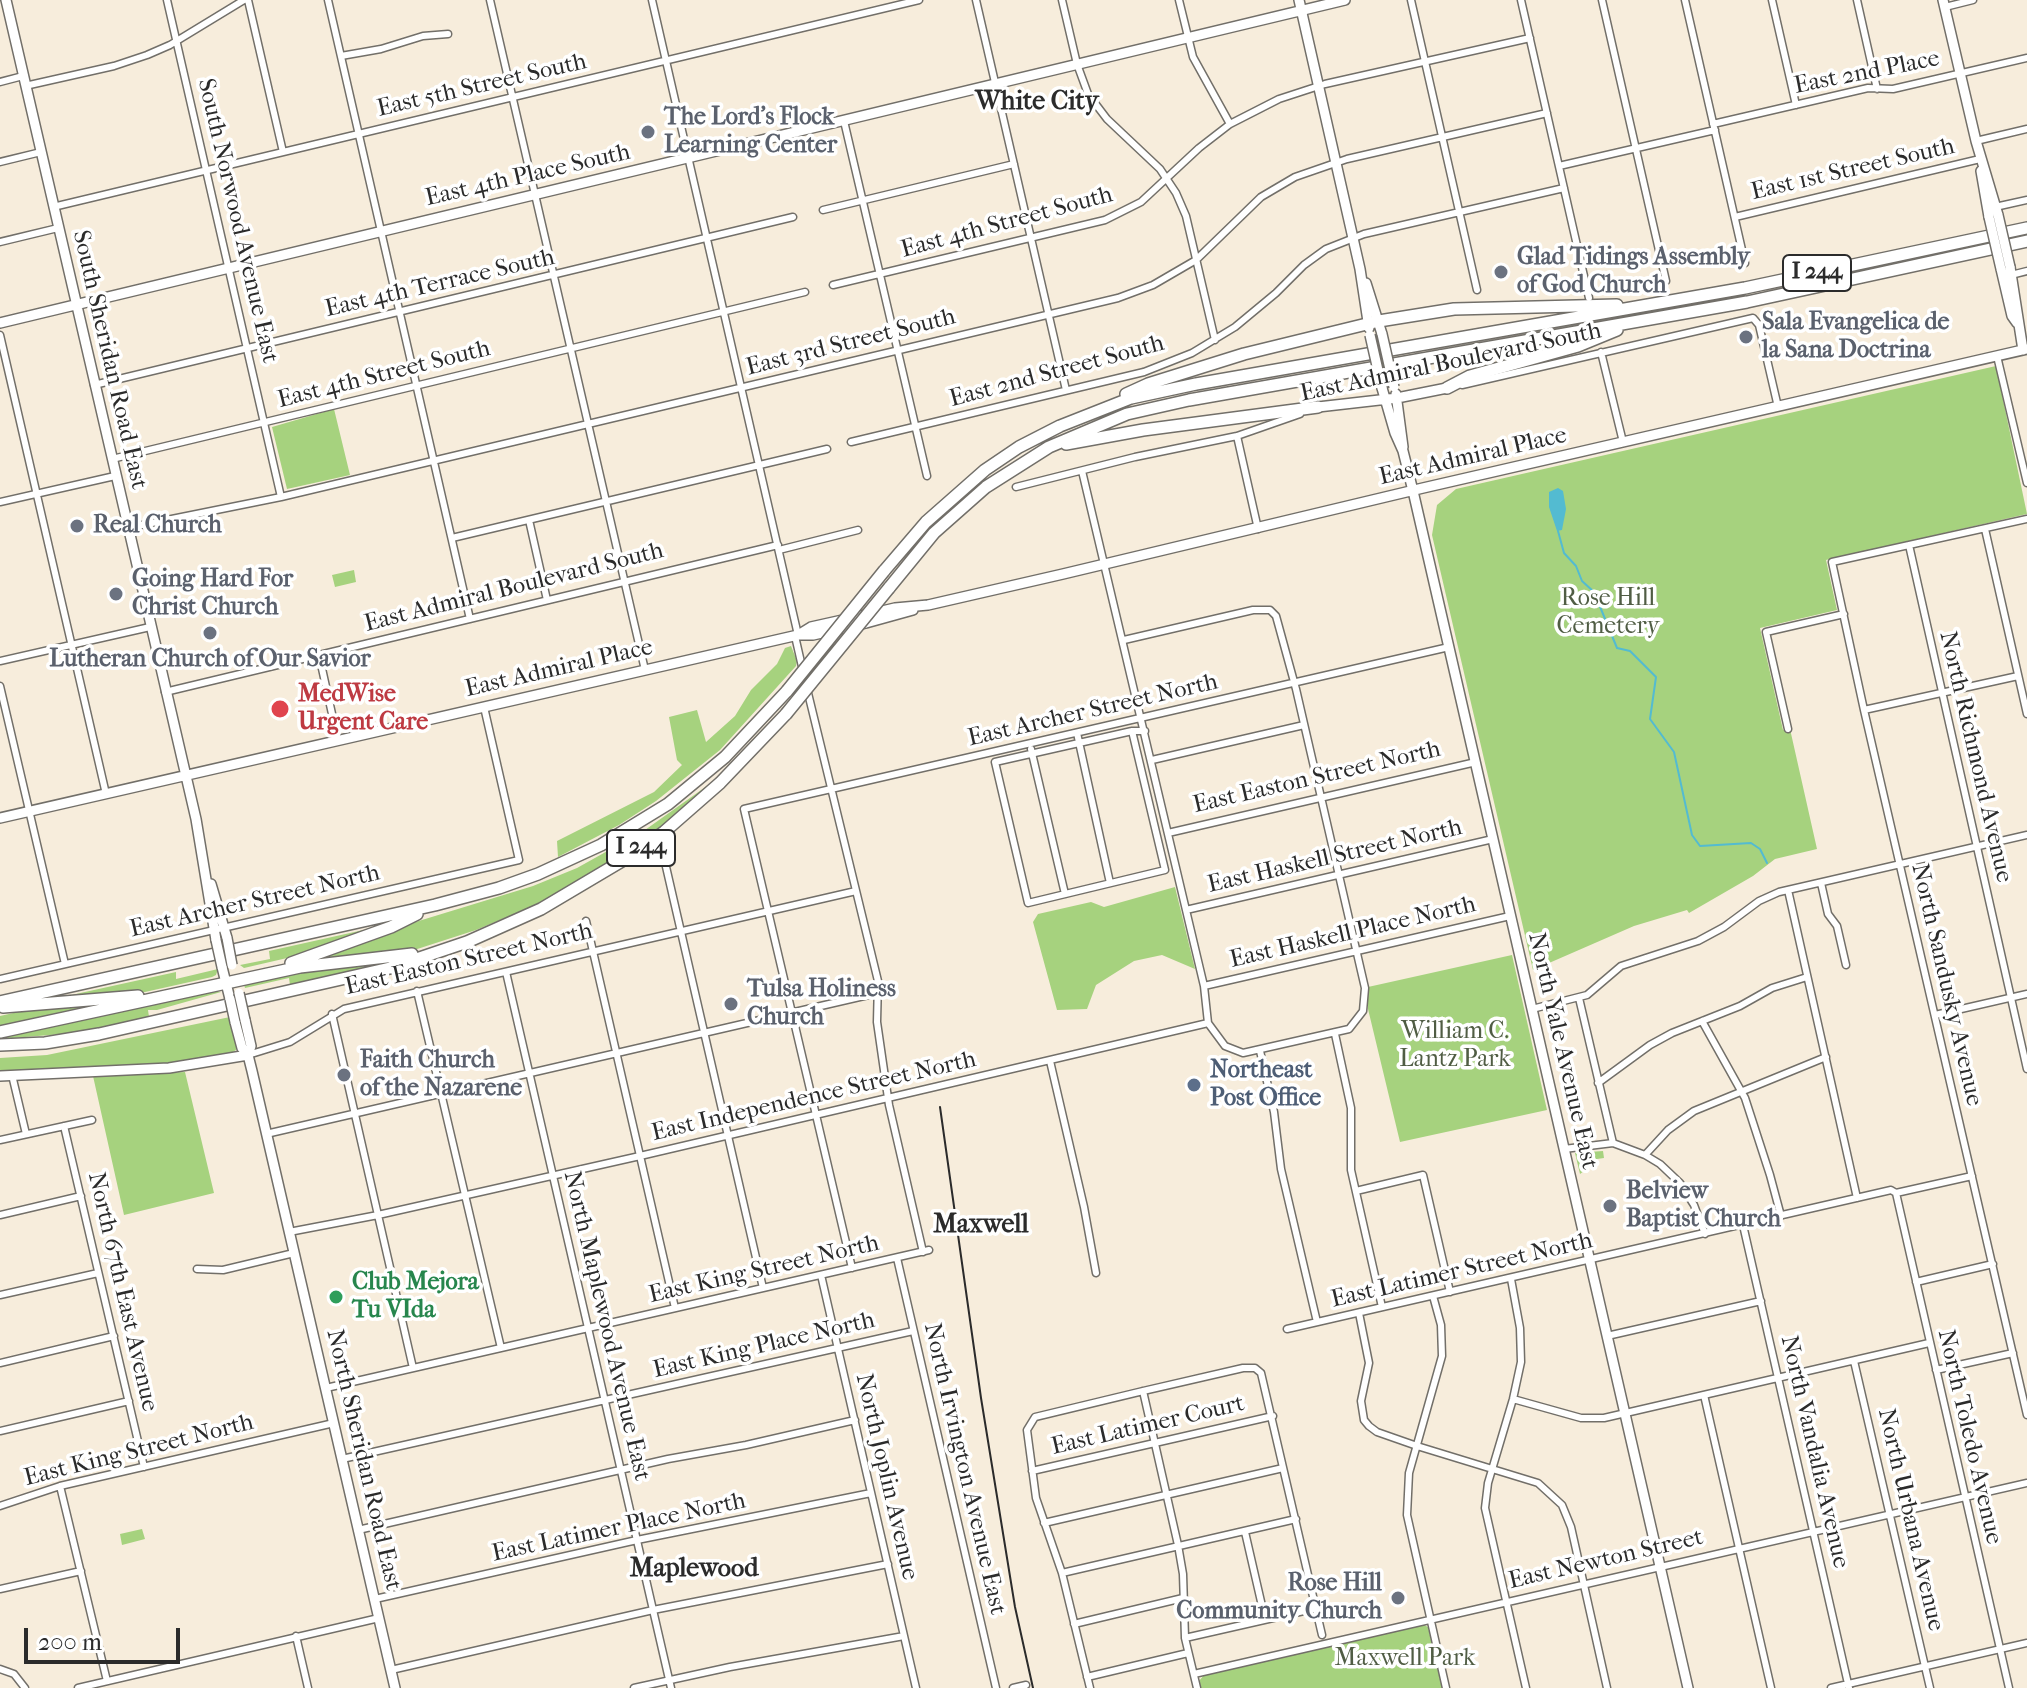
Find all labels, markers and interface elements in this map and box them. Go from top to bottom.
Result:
street label: East 2nd Place [1792,45,1942,101]
street label: East 5th Street South [374,48,590,124]
street label: South Norwood Avenue East [190,76,284,366]
district label: White City [975,87,1099,119]
place label: The Lord's Flock Learning Center [664,104,837,160]
marker: The Lord's Flock Learning Center [639,123,657,141]
street label: East 1st Street South [1749,133,1957,207]
street label: East 4th Place South [423,138,633,214]
street label: East 4th Street South [898,181,1116,265]
street label: South Sheridan Road East [65,228,153,492]
street label: East 4th Terrace South [322,244,558,324]
place label: Glad Tidings Assembly of God Church [1517,244,1750,300]
road number: I 244 [1783,255,1851,291]
marker: Glad Tidings Assembly of God Church [1492,263,1510,281]
street label: East 3rd Street South [743,303,959,383]
place label: Sala Evangelica de la Sana Doctrina [1762,309,1949,365]
street label: East Admiral Boulevard South [1298,317,1604,409]
marker: Sala Evangelica de la Sana Doctrina [1737,328,1755,346]
street label: East 2nd Street South [947,329,1167,415]
street label: East 4th Street South [275,335,493,415]
street label: East Admiral Place [1376,421,1570,493]
place label: Real Church [93,512,222,540]
marker: Real Church [68,517,86,535]
street label: East Admiral Boulevard South [361,537,667,639]
place label: Going Hard For Christ Church [132,566,293,622]
marker: Going Hard For Christ Church [107,585,125,603]
park label: Rose Hill Cemetery [1556,585,1660,641]
marker: Lutheran Church of Our Savior [201,624,219,642]
street label: North Richmond Avenue [1932,629,2018,885]
street label: East Admiral Place [462,633,656,705]
place label: Lutheran Church of Our Savior [49,646,371,674]
street label: East Archer Street North [965,668,1221,754]
place label: MedWise Urgent Care [298,681,428,737]
marker: MedWise Urgent Care [269,698,291,720]
street label: East Easton Street North [1190,735,1444,821]
street label: East Haskell Street North [1205,814,1465,900]
road number: I 244 [607,830,675,866]
street label: East Archer Street North [127,859,383,945]
street label: North Sandusky Avenue [1904,861,1988,1109]
street label: East Haskell Place North [1227,891,1479,975]
street label: East Easton Street North [342,917,596,1003]
street label: North Yale Avenue East [1521,930,1603,1172]
place label: Tulsa Holiness Church [747,976,896,1032]
marker: Tulsa Holiness Church [722,995,740,1013]
park label: William C. Lantz Park [1399,1018,1511,1074]
street label: East Independence Street North [649,1046,979,1148]
place label: Faith Church of the Nazarene [360,1047,522,1103]
place label: Northeast Post Office [1210,1057,1321,1113]
marker: Faith Church of the Nazarene [335,1066,353,1084]
marker: Northeast Post Office [1185,1076,1203,1094]
street label: North Maplewood Avenue East [556,1168,656,1484]
street label: North 67th East Avenue [80,1170,164,1414]
place label: Belview Baptist Church [1626,1178,1781,1234]
marker: Belview Baptist Church [1601,1197,1619,1215]
district label: Maxwell [933,1210,1029,1242]
street label: East Latimer Street North [1329,1227,1595,1315]
street label: East King Street North [646,1229,882,1311]
place label: Club Mejora Tu VIda [352,1269,479,1325]
marker: Club Mejora Tu VIda [327,1288,345,1306]
street label: East King Place North [650,1306,878,1386]
street label: North Irvington Avenue East [916,1320,1012,1618]
street label: North Sheridan Road East [319,1327,407,1593]
street label: North Toledo Avenue [1930,1327,2008,1547]
street label: North Vandalia Avenue [1773,1333,1855,1571]
street label: North Joplin Avenue [848,1371,924,1583]
street label: East Latimer Court [1049,1390,1247,1462]
street label: North Urbana Avenue [1870,1406,1950,1634]
street label: East King Street North [21,1409,257,1493]
street label: East Latimer Place North [490,1487,748,1569]
street label: East Newton Street [1506,1524,1706,1596]
district label: Maplewood [630,1554,758,1586]
place label: Rose Hill Community Church [1176,1570,1382,1626]
marker: Rose Hill Community Church [1389,1589,1407,1607]
scale bar [28,1612,184,1662]
text: 200 m [38,1628,102,1656]
park label: Maxwell Park [1335,1645,1475,1673]

